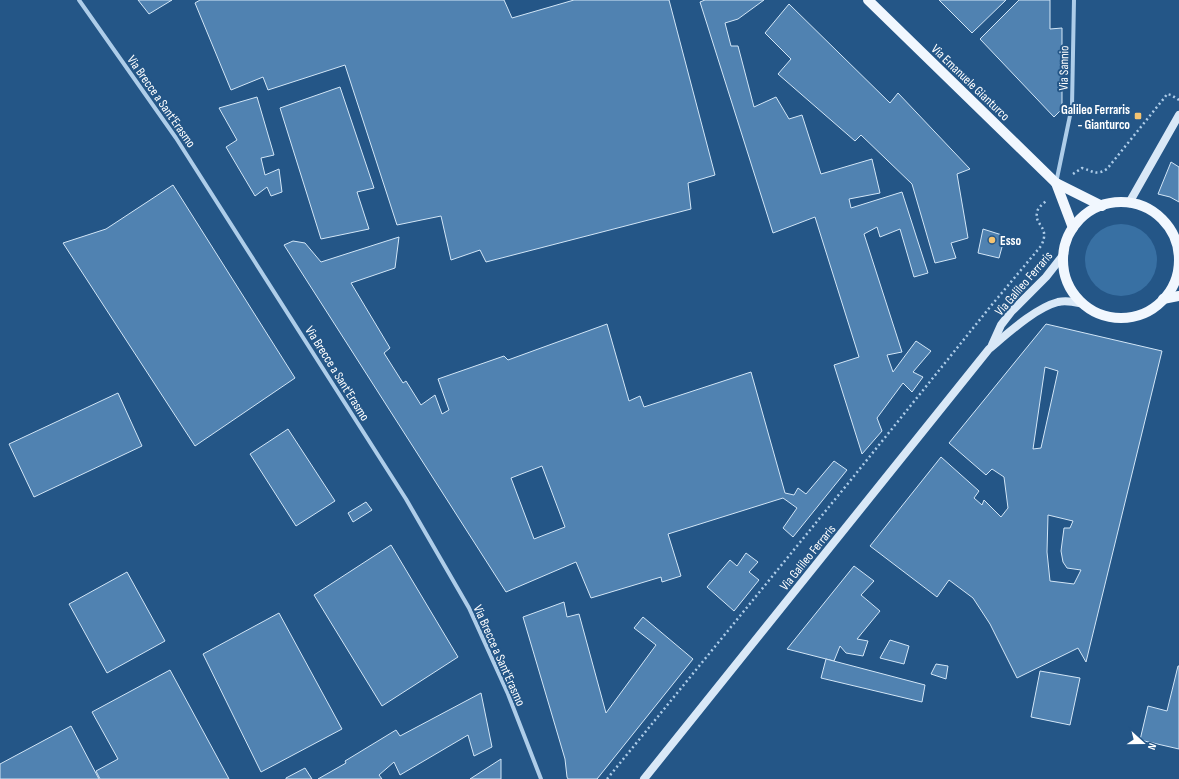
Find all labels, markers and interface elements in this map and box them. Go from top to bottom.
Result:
street label: Via Emanuele Gianturco [928,41,1013,124]
street label: Via Sannio [1056,45,1072,91]
street label: Via Brecce a Sant'Erasmo [123,52,199,151]
place label: Galileo Ferraris - Gianturco [1061,102,1130,133]
marker: Galileo Ferraris - Gianturco [1133,111,1143,121]
place label: Esso [1000,233,1022,249]
marker: Esso [987,235,997,245]
street label: Via Galileo Ferraris [991,248,1056,319]
street label: Via Brecce a Sant'Erasmo [301,323,373,424]
street label: Via Galileo Ferraris [776,521,839,594]
street label: Via Brecce a Sant'Erasmo [470,602,529,708]
north arrow [1123,723,1163,763]
text: N [1145,741,1159,752]

